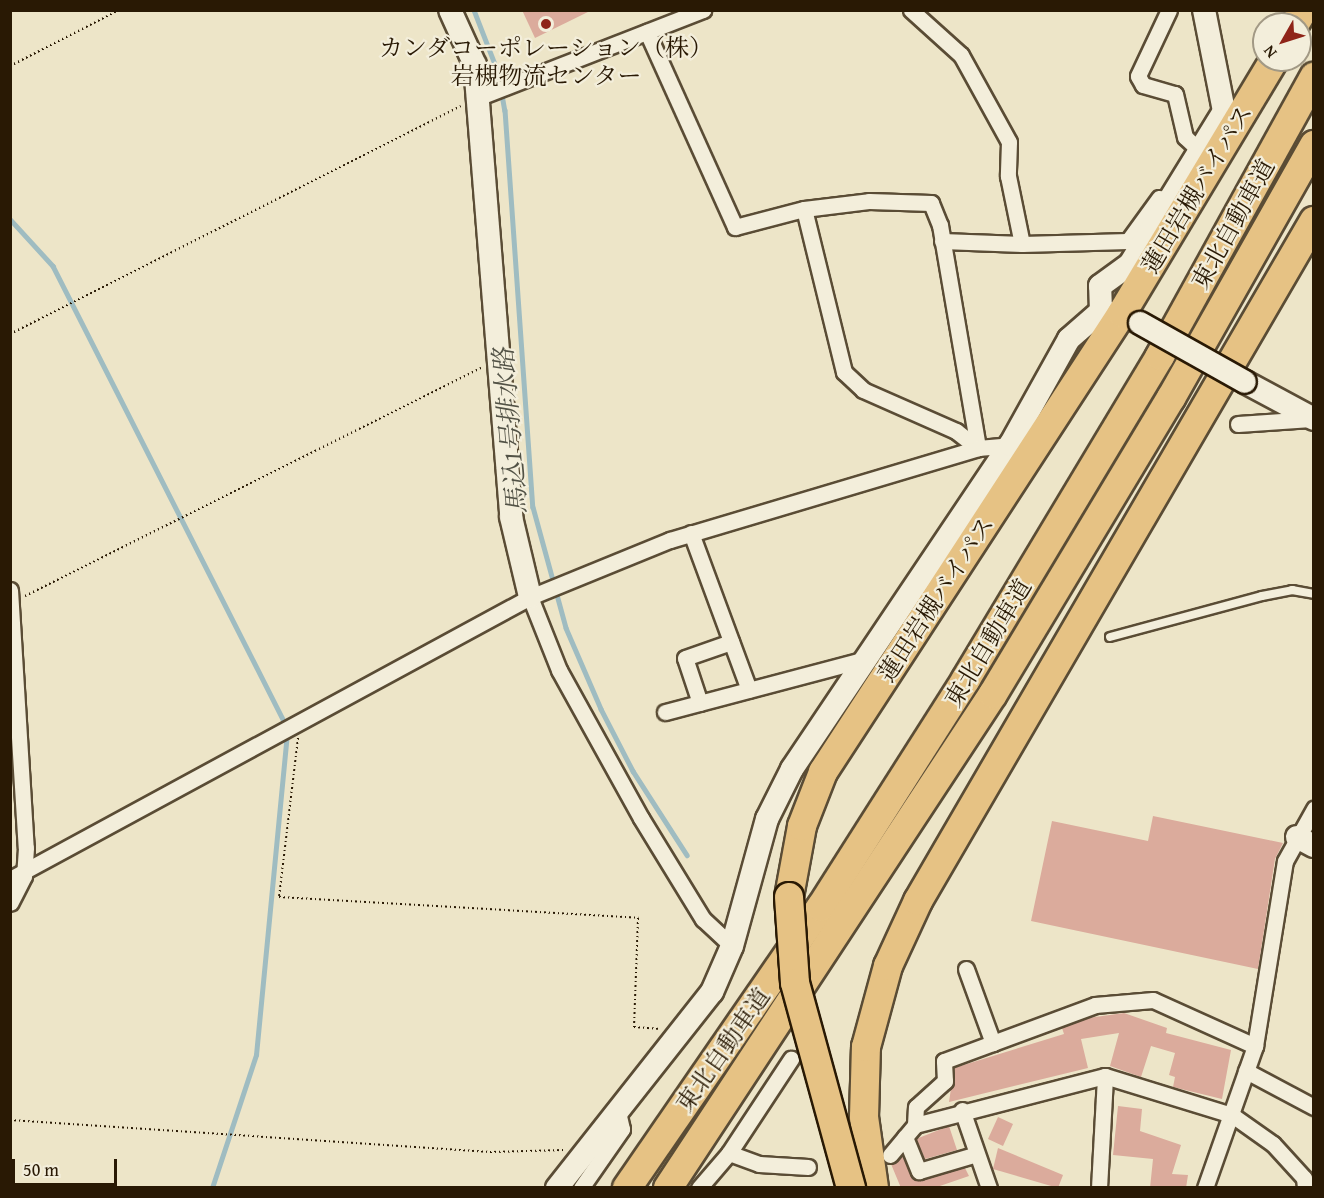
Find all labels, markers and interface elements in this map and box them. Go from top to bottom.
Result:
north arrow [1252,12,1312,72]
marker: カンダコーポレーション（株） 岩槻物流センター [539,17,553,31]
place label: カンダコーポレーション（株） 岩槻物流センター [378,34,714,90]
text: N [1257,40,1282,64]
street label: 蓮田岩槻バイパス [1135,99,1259,279]
street label: 東北自動車道 [1185,154,1281,294]
water label: 馬込1号排水路 [487,347,533,515]
street label: 蓮田岩槻バイパス [872,511,1000,687]
street label: 東北自動車道 [939,574,1037,712]
street label: 東北自動車道 [670,983,776,1117]
scale bar [15,1147,120,1185]
text: 50 m [23,1156,59,1183]

